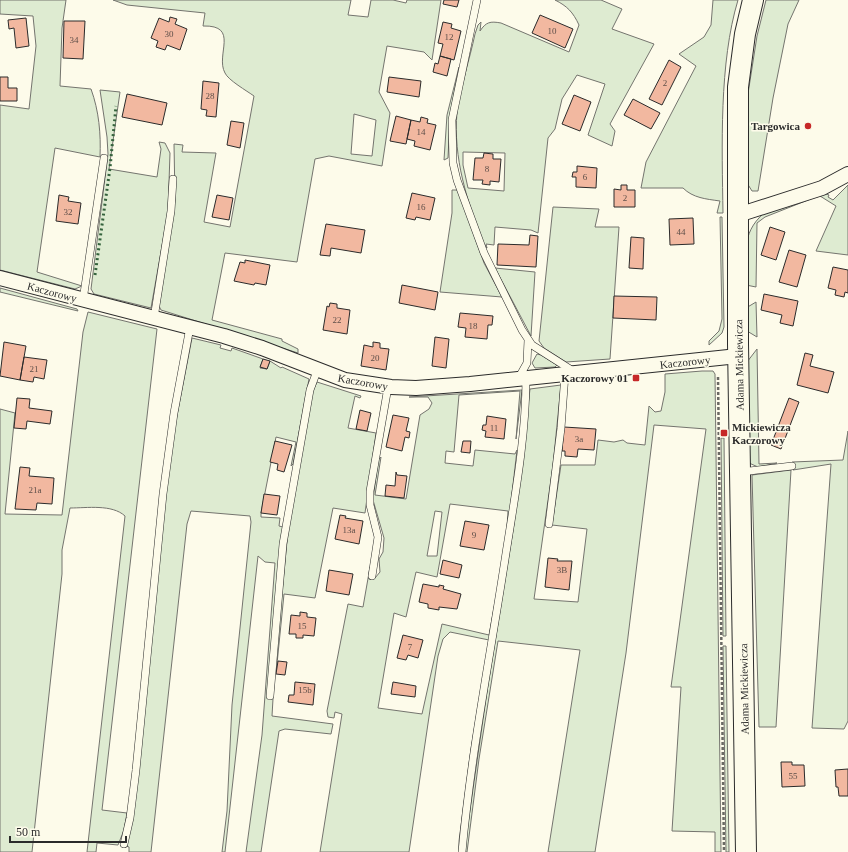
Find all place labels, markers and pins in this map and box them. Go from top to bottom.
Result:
place label: Targowica [751,120,800,132]
marker: Targowica [803,121,813,131]
place label: Kaczorowy 01 [561,372,628,384]
marker: Kaczorowy 01 [631,373,641,383]
place label: Mickiewicza Kaczorowy [732,421,791,446]
marker: Mickiewicza Kaczorowy [719,428,729,438]

